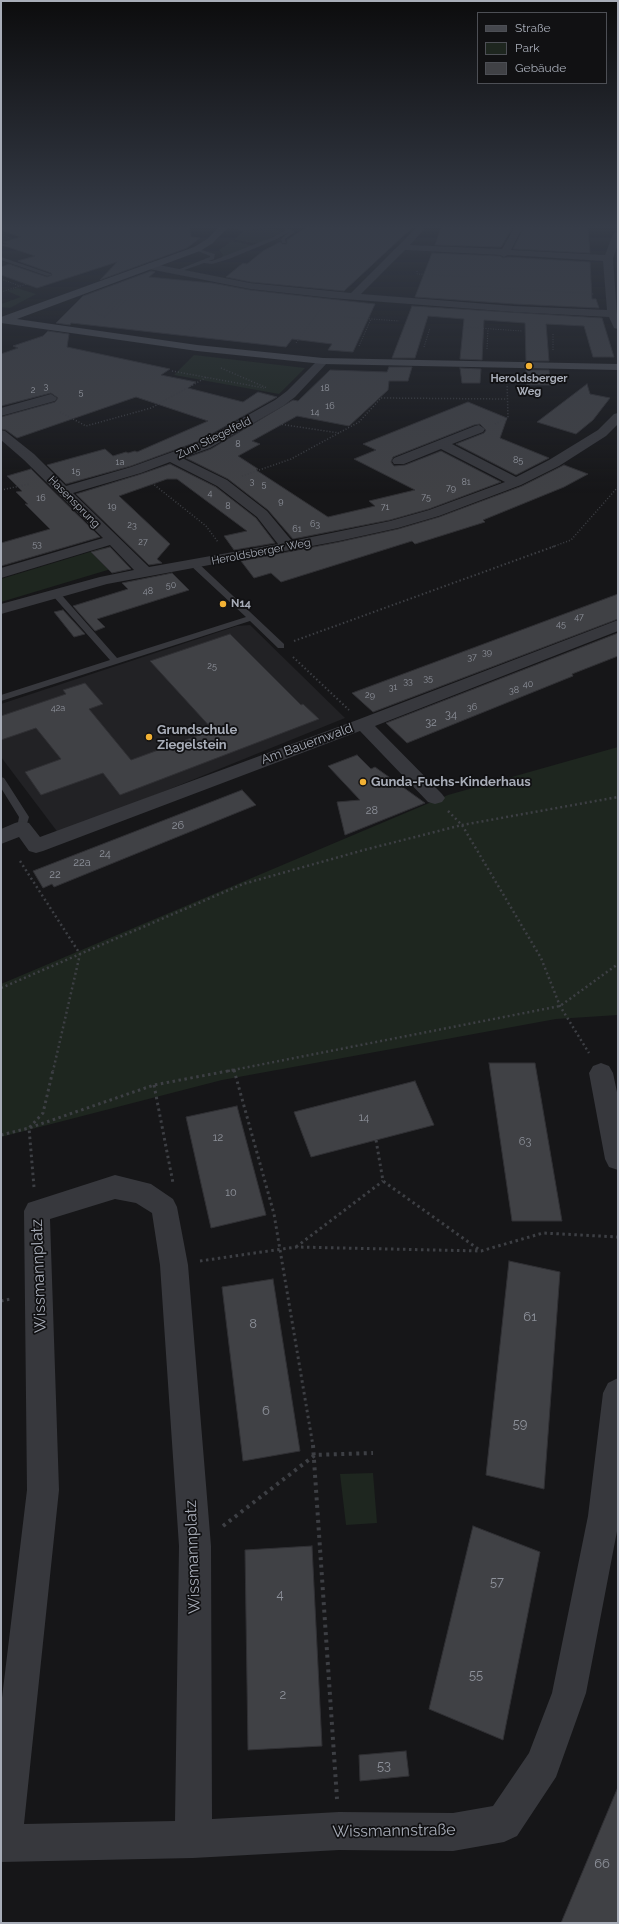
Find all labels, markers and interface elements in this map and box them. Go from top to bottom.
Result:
legend [477,12,607,84]
text: Straße [515,21,551,35]
text: Park [515,41,540,55]
text: Gebäude [515,61,566,75]
marker: Heroldsberger Weg [524,361,534,371]
place label: Heroldsberger Weg [490,372,568,398]
house number: 3 [44,381,48,391]
house number: 18 [320,383,330,393]
house number: 2 [31,385,35,395]
house number: 5 [79,387,83,397]
house number: 16 [325,401,335,411]
house number: 14 [311,407,319,417]
street label: Zum Stiegelfeld [175,414,253,462]
house number: 8 [235,439,241,449]
house number: 85 [513,455,523,465]
house number: 1a [116,457,124,467]
house number: 15 [72,466,80,476]
street label: Hasensprung [45,473,103,531]
house number: 3 [250,476,254,486]
house number: 81 [461,477,471,487]
house number: 5 [262,479,266,489]
house number: 79 [446,483,456,493]
house number: 4 [208,488,212,498]
house number: 75 [421,492,431,502]
house number: 16 [36,493,46,503]
house number: 9 [278,496,284,506]
house number: 19 [107,501,117,511]
house number: 8 [225,501,231,511]
house number: 71 [381,502,389,512]
house number: 63 [310,519,320,529]
house number: 23 [127,520,137,530]
house number: 61 [292,524,302,534]
street label: Heroldsberger Weg [210,536,312,568]
house number: 27 [138,537,148,547]
house number: 53 [32,539,42,549]
house number: 50 [166,580,176,590]
house number: 48 [143,586,153,596]
place label: N14 [231,597,251,611]
marker: N14 [218,599,228,609]
house number: 47 [574,612,584,622]
house number: 45 [556,619,566,629]
house number: 39 [482,647,492,657]
house number: 37 [467,652,477,662]
house number: 25 [207,661,217,671]
house number: 35 [423,673,433,683]
house number: 33 [403,676,413,686]
house number: 40 [523,679,533,689]
house number: 31 [389,682,397,692]
house number: 38 [509,685,519,695]
house number: 29 [365,690,375,700]
house number: 36 [467,702,477,712]
house number: 42a [51,703,65,713]
house number: 34 [445,708,457,722]
house number: 32 [425,716,437,730]
street label: Am Bauernwald [259,720,355,768]
place label: Grundschule Ziegelstein [157,722,237,753]
marker: Grundschule Ziegelstein [144,732,154,742]
place label: Gunda-Fuchs-Kinderhaus [371,774,531,790]
marker: Gunda-Fuchs-Kinderhaus [358,777,368,787]
house number: 28 [366,804,378,818]
house number: 26 [172,819,184,833]
house number: 24 [99,847,111,861]
house number: 22a [73,856,91,870]
house number: 22 [49,868,61,882]
house number: 14 [359,1111,369,1125]
house number: 12 [213,1131,223,1145]
house number: 63 [519,1135,531,1149]
house number: 10 [225,1186,237,1200]
street label: Wissmannplatz [27,1219,51,1333]
house number: 61 [523,1309,537,1325]
house number: 8 [249,1316,257,1332]
house number: 6 [262,1403,270,1419]
house number: 59 [513,1416,527,1432]
street label: Wissmannplatz [181,1500,205,1614]
house number: 57 [490,1574,504,1590]
house number: 4 [276,1587,284,1603]
house number: 55 [469,1667,483,1683]
house number: 2 [280,1687,286,1703]
house number: 53 [377,1758,391,1774]
street label: Wissmannstraße [332,1820,456,1842]
house number: 66 [594,1856,610,1872]

